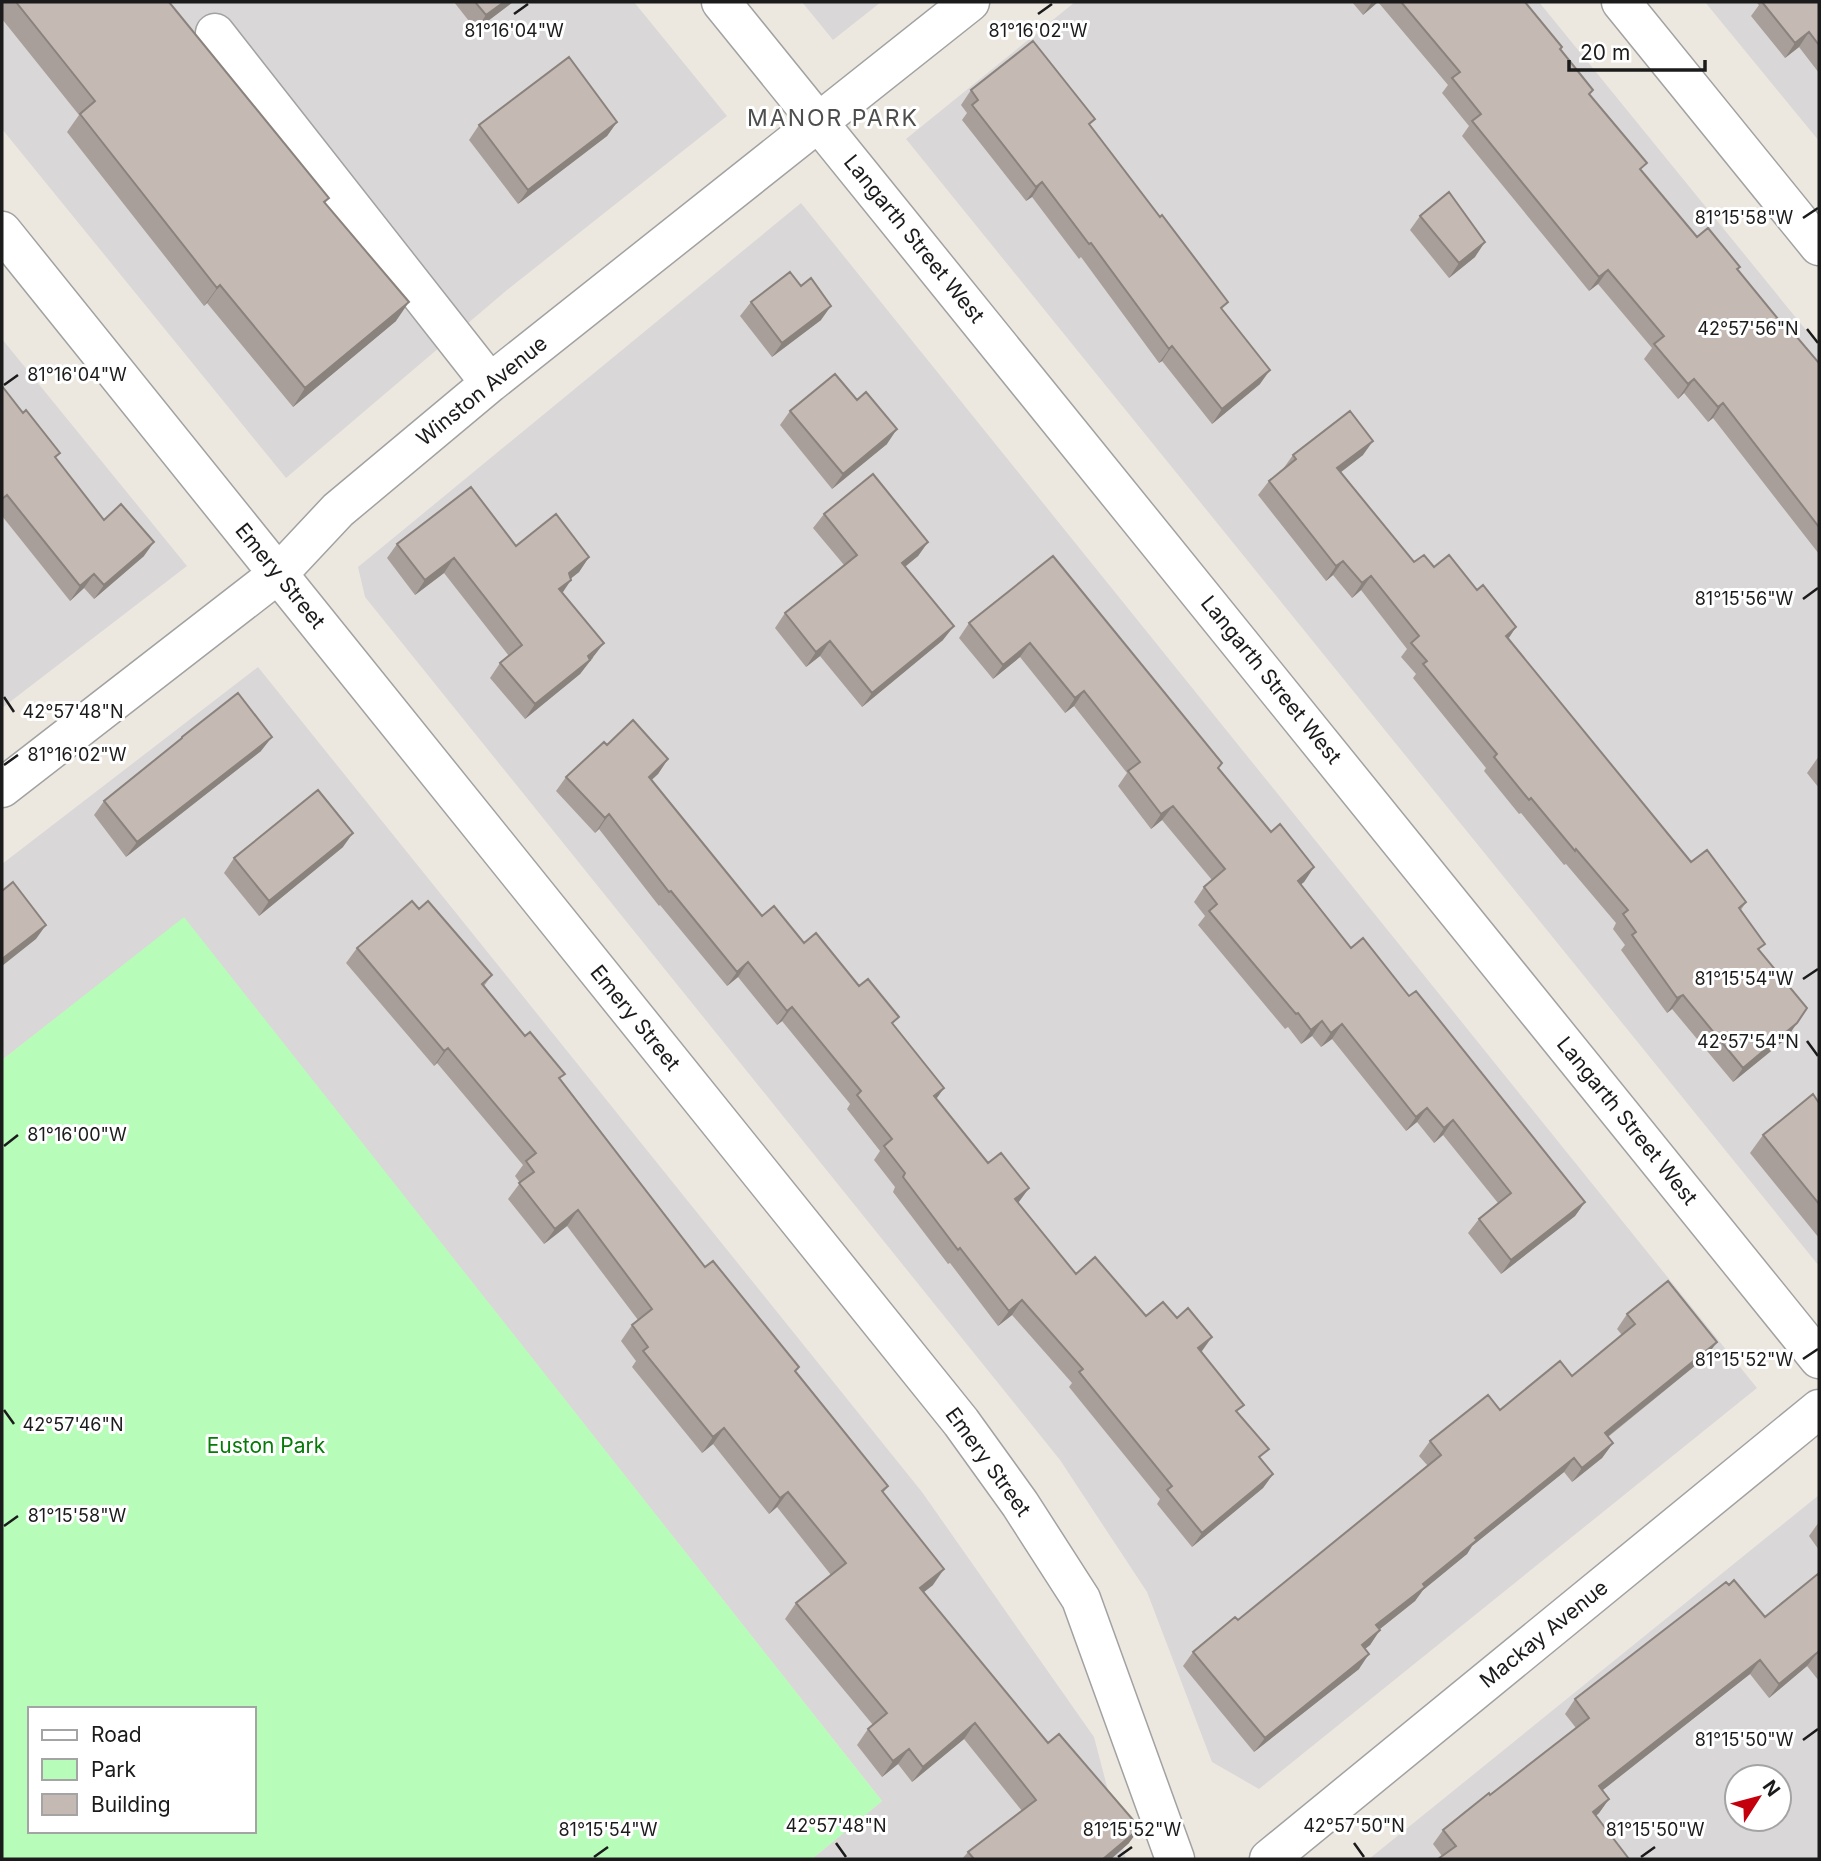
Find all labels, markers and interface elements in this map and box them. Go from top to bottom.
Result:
text: 81°16'04"W [464,20,564,41]
text: 81°16'02"W [989,20,1088,41]
scale bar [1569,28,1706,72]
text: 20 m [1580,40,1630,65]
district label: MANOR PARK [747,104,919,132]
street label: Langarth Street West [839,150,990,328]
text: 81°15'58"W [1695,207,1794,228]
text: 42°57'56"N [1697,318,1799,339]
street label: Winston Avenue [411,330,552,451]
text: 81°16'04"W [27,364,127,385]
street label: Emery Street [230,518,331,634]
text: 81°15'56"W [1695,588,1794,609]
street label: Langarth Street West [1196,591,1347,769]
text: 42°57'48"N [23,701,123,722]
text: 81°16'02"W [28,744,127,765]
street label: Emery Street [585,960,686,1076]
text: 81°15'54"W [1694,968,1794,989]
text: 42°57'54"N [1697,1031,1799,1052]
street label: Langarth Street West [1552,1032,1703,1210]
text: 81°16'00"W [27,1124,127,1145]
text: 81°15'52"W [1695,1349,1793,1370]
street label: Emery Street [941,1402,1036,1521]
text: 42°57'46"N [23,1414,123,1435]
park label: Euston Park [207,1433,326,1458]
text: 81°15'58"W [28,1505,127,1526]
street label: Mackay Avenue [1475,1574,1613,1693]
legend [28,1707,256,1833]
text: Road [91,1722,142,1747]
text: 81°15'50"W [1695,1729,1794,1750]
text: Park [91,1757,136,1782]
north arrow [1723,1763,1793,1833]
text: N [1758,1776,1785,1801]
text: Building [91,1792,171,1817]
text: 42°57'48"N [786,1815,886,1836]
text: 42°57'50"N [1303,1815,1405,1836]
text: 81°15'54"W [558,1819,658,1840]
text: 81°15'52"W [1083,1819,1181,1840]
text: 81°15'50"W [1606,1819,1705,1840]

